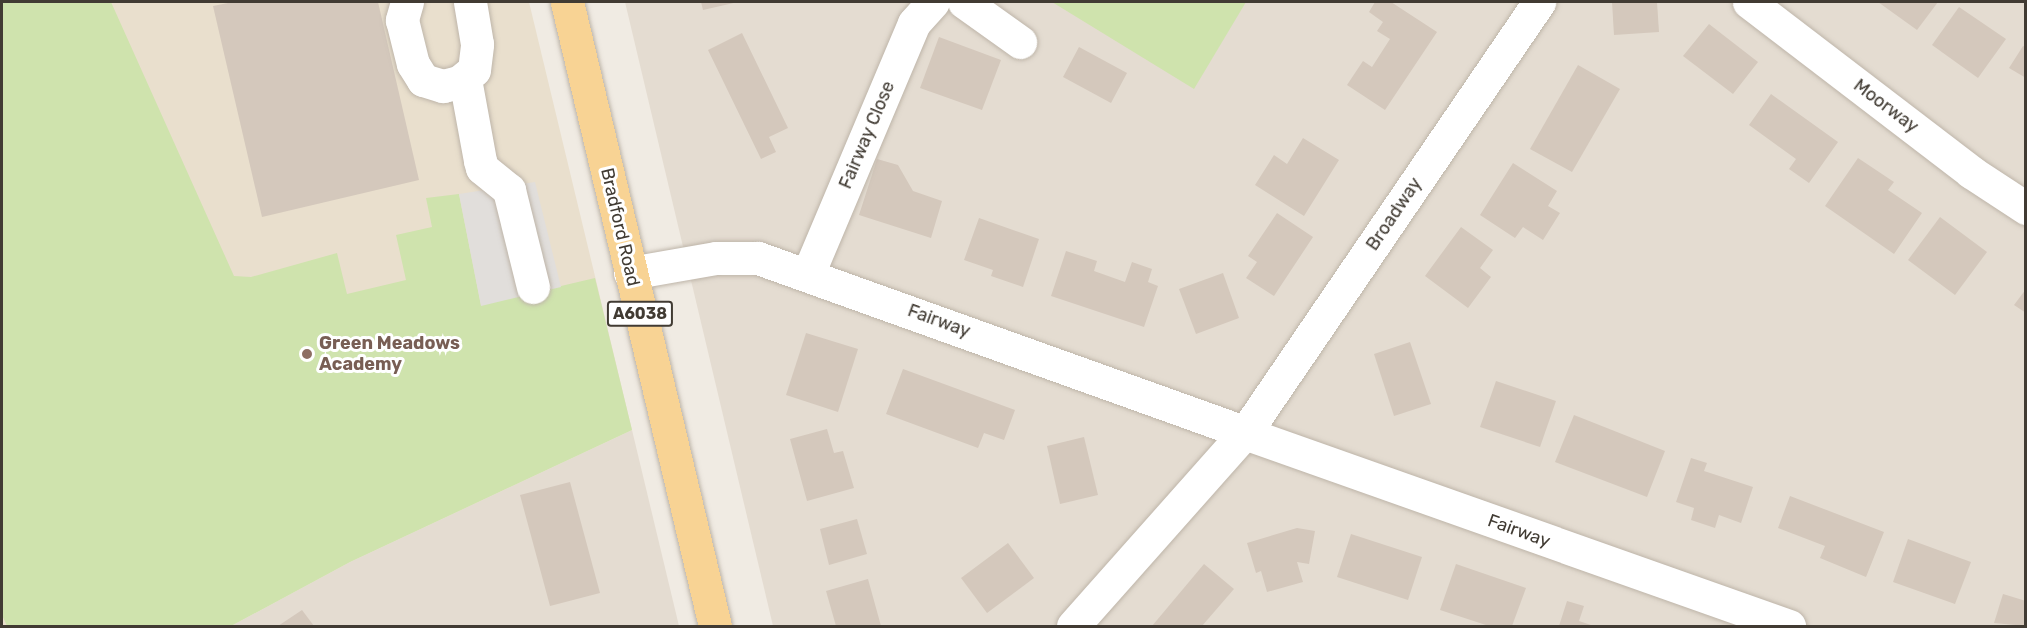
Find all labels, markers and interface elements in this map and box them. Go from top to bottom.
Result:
street label: Moorway [1849,75,1923,137]
street label: Fairway Close [835,78,899,192]
street label: Bradford Road [596,166,644,288]
street label: Broadway [1362,173,1426,255]
street label: Fairway [905,300,973,342]
road number: A6038 [606,301,674,327]
place label: Green Meadows Academy [319,333,460,376]
marker: Green Meadows Academy [300,347,314,361]
street label: Fairway [1485,510,1553,552]

